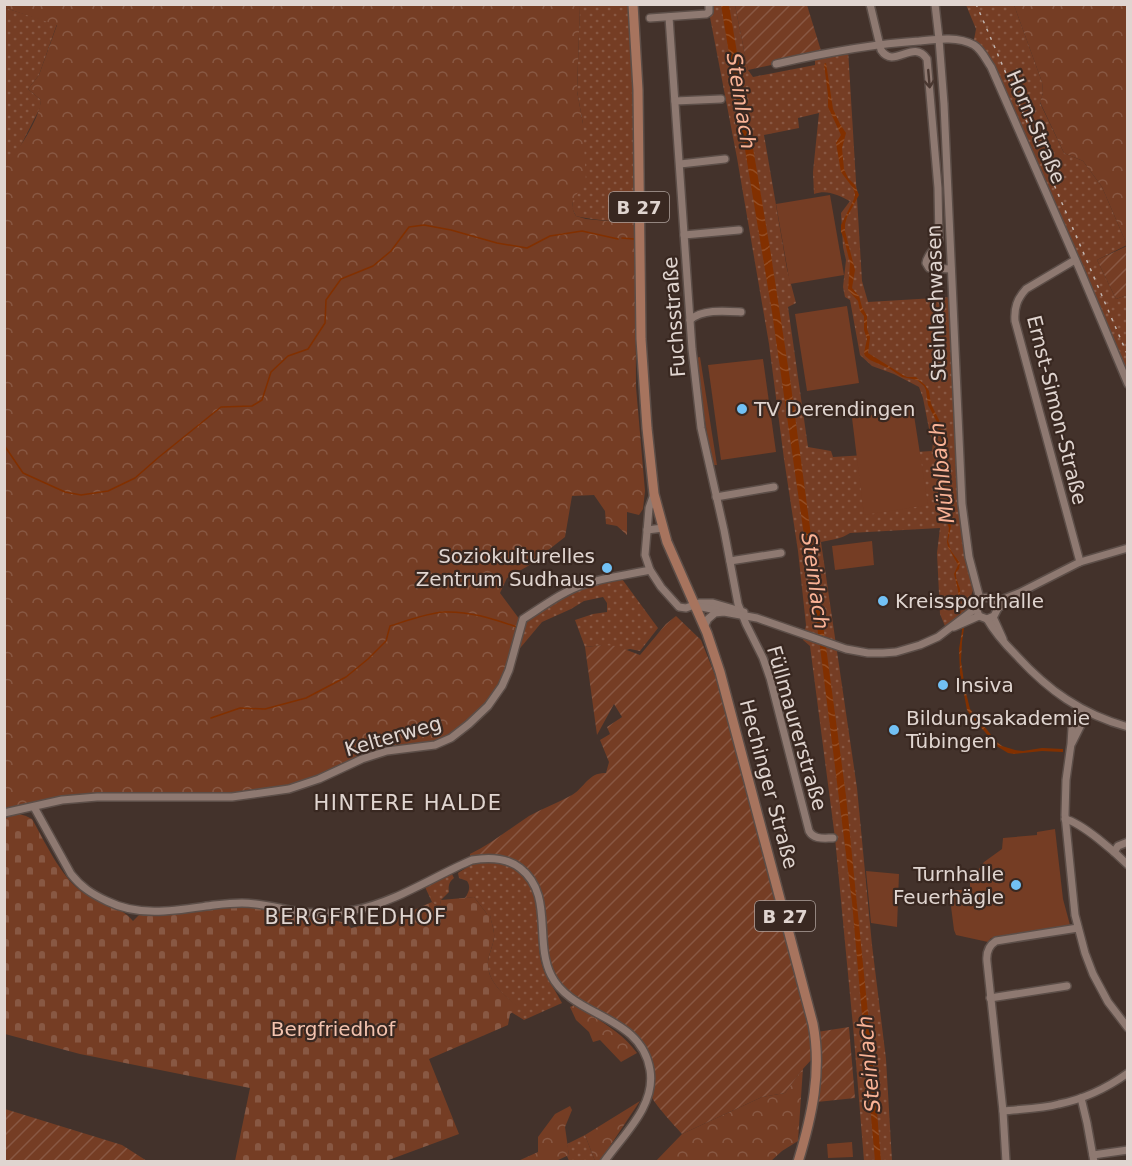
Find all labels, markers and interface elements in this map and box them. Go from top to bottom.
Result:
water label: Steinlach [722,51,760,151]
street label: Horn-Straße [1001,67,1071,187]
one-way arrow [924,69,935,88]
road number: B 27 [609,192,669,222]
street label: Steinlachwasen [921,224,951,382]
street label: Fuchsstraße [658,256,690,378]
street label: Ernst-Simon-Straße [1022,313,1092,507]
place label: TV Derendingen [753,397,915,421]
marker: TV Derendingen [735,402,749,416]
water label: Mühlbach [925,421,959,525]
water label: Steinlach [796,531,834,631]
place label: Soziokulturelles Zentrum Sudhaus [416,544,595,591]
marker: Soziokulturelles Zentrum Sudhaus [600,561,614,575]
place label: Kreissporthalle [895,589,1044,613]
marker: Kreissporthalle [876,594,890,608]
street label: Füllmaurerstraße [762,643,832,813]
place label: Insiva [955,673,1014,697]
marker: Insiva [936,678,950,692]
street label: Hechinger Straße [735,696,803,872]
place label: Bildungsakademie Tübingen [905,706,1090,753]
street label: Kelterweg [342,711,444,761]
marker: Bildungsakademie Tübingen [887,723,901,737]
district label: HINTERE HALDE [313,791,503,815]
place label: Turnhalle Feuerhägle [893,862,1004,909]
marker: Turnhalle Feuerhägle [1009,878,1023,892]
road number: B 27 [755,901,815,931]
district label: BERGFRIEDHOF [264,905,448,929]
water label: Steinlach [853,1015,885,1113]
park label: Bergfriedhof [271,1017,396,1041]

